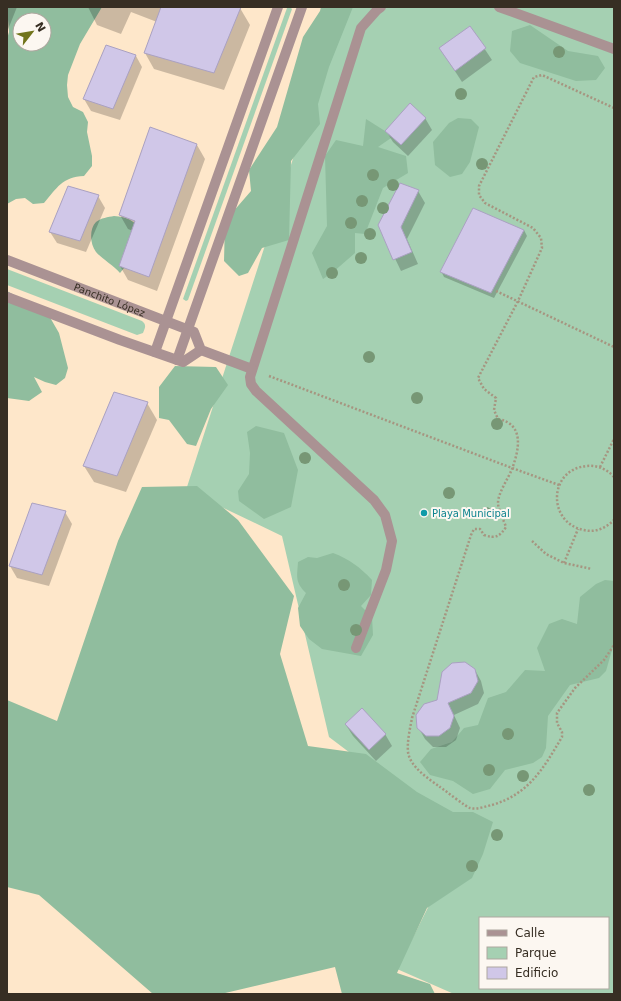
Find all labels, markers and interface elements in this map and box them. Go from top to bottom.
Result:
north arrow [12,12,52,52]
text: N [32,20,48,34]
street label: Panchito López [72,281,147,319]
marker: Playa Municipal [419,508,429,518]
place label: Playa Municipal [432,508,510,519]
legend [479,917,609,989]
text: Calle [515,926,545,940]
text: Parque [515,946,556,960]
text: Edificio [515,966,558,980]

